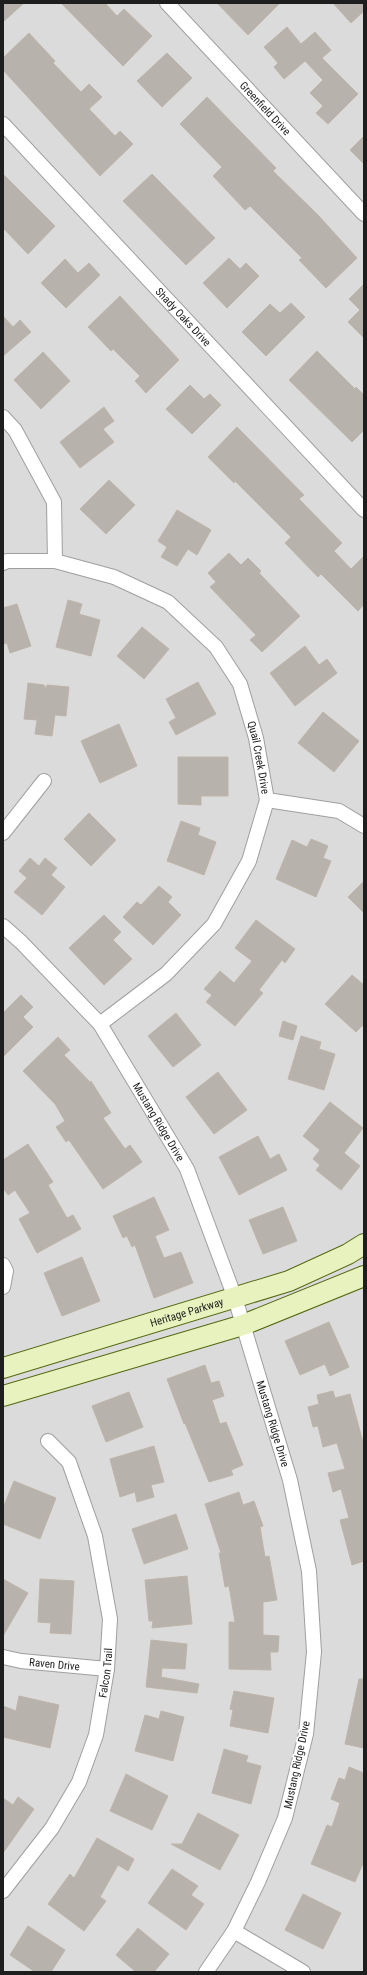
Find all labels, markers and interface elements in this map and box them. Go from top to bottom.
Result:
street label: Greenfield Drive [237,79,293,138]
street label: Shady Oaks Drive [153,285,214,349]
street label: Quail Creek Drive [245,719,272,795]
street label: Mustang Ridge Drive [130,1080,187,1163]
street label: Heritage Parkway [148,1295,225,1329]
street label: Mustang Ridge Drive [254,1379,292,1468]
street label: Falcon Trail [96,1648,115,1699]
street label: Raven Drive [29,1655,80,1673]
street label: Mustang Ridge Drive [281,1720,313,1810]

